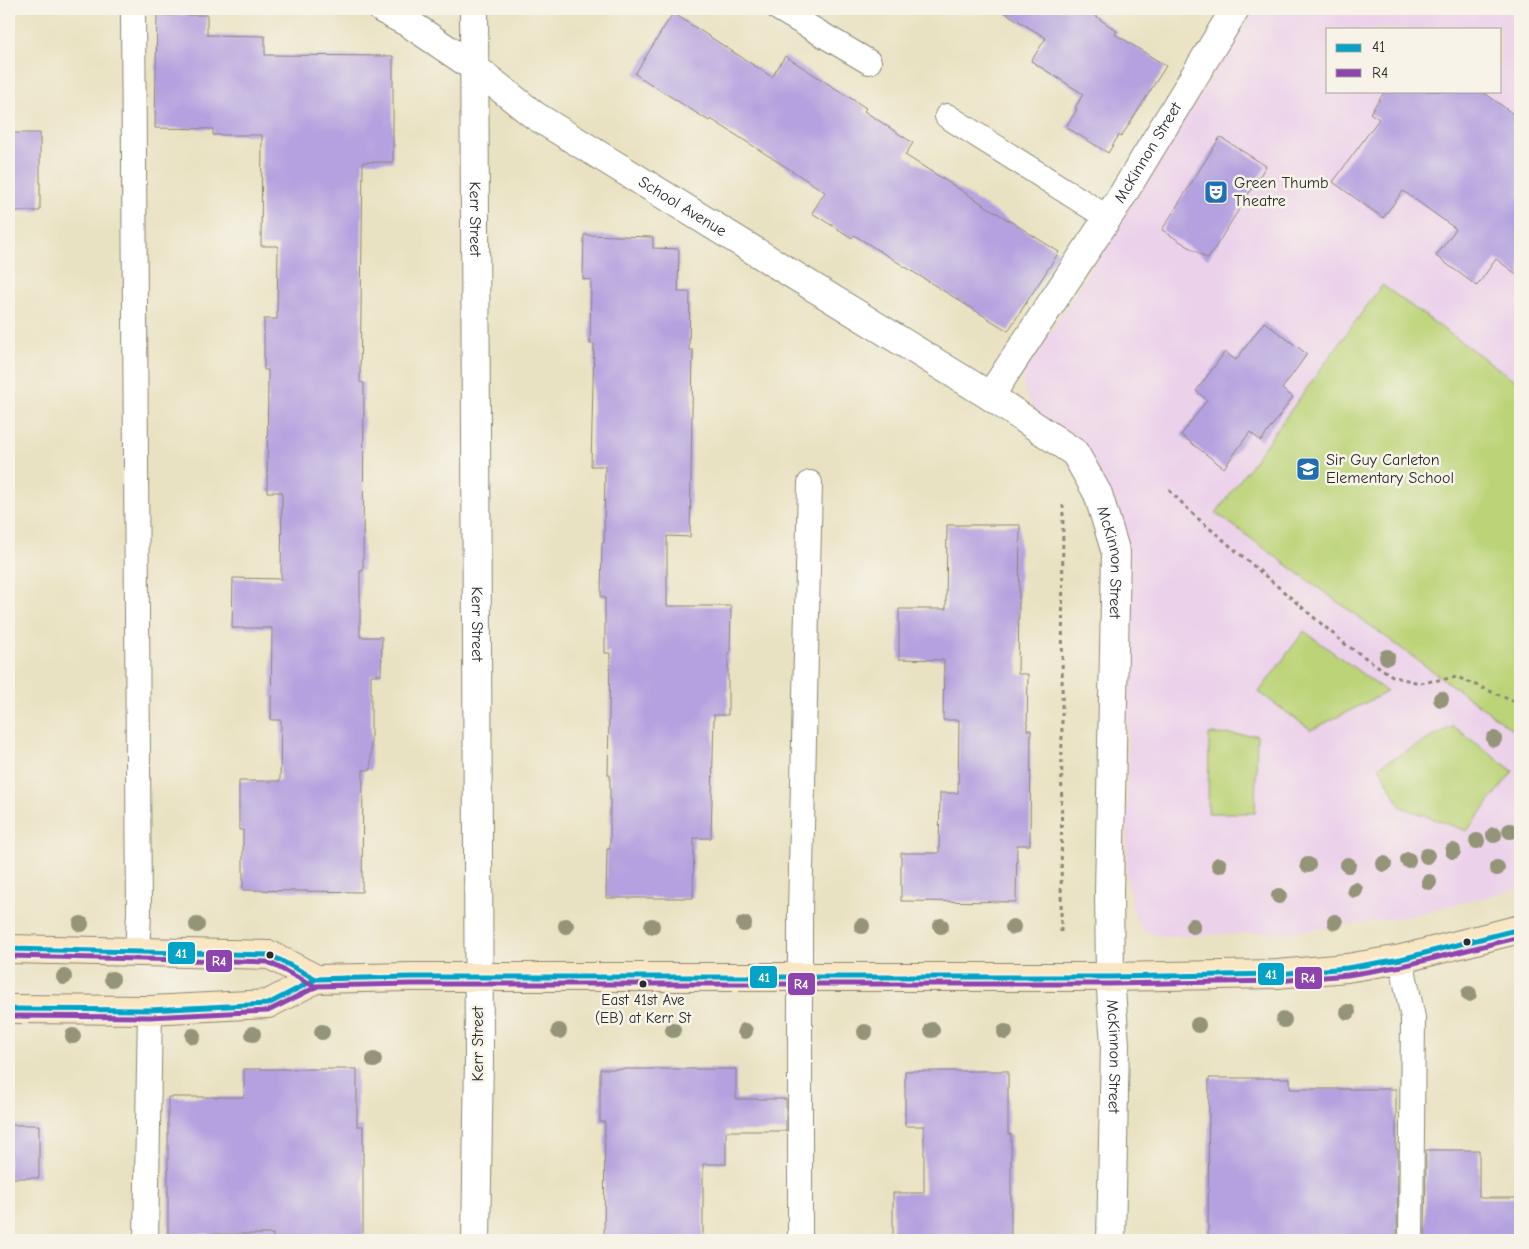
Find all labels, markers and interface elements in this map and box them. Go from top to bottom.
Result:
legend [1326,28,1502,92]
text: 41 [1372,38,1385,56]
text: R4 [1372,64,1388,82]
street label: McKinnon Street [1111,99,1185,206]
street label: School Avenue [635,173,730,240]
place label: Green Thumb Theatre [1234,174,1329,210]
theatre icon: Green Thumb Theatre [1203,179,1229,205]
street label: Kerr Street [466,181,484,257]
place label: Sir Guy Carleton Elementary School [1326,451,1454,487]
school or university icon: Sir Guy Carleton Elementary School [1295,456,1321,482]
street label: McKinnon Street [1093,504,1125,619]
street label: Kerr Street [468,586,486,662]
unlabelled marker [1462,937,1472,947]
line badge: 41 [167,941,196,965]
text: 41 [175,945,187,962]
line badge: R4 [205,949,233,973]
unlabelled marker [265,950,275,960]
text: R4 [212,953,227,970]
line badge: 41 [1257,962,1285,986]
line badge: 41 [749,965,778,989]
text: 41 [1265,966,1277,983]
line badge: R4 [1294,966,1323,990]
text: 41 [758,969,770,986]
text: R4 [1301,970,1316,987]
line badge: R4 [787,972,816,996]
text: R4 [794,976,809,993]
marker: East 41st Ave (EB) at Kerr St [638,979,648,989]
place label: East 41st Ave (EB) at Kerr St [595,991,692,1027]
street label: McKinnon Street [1103,999,1124,1114]
street label: Kerr Street [469,1006,487,1082]

